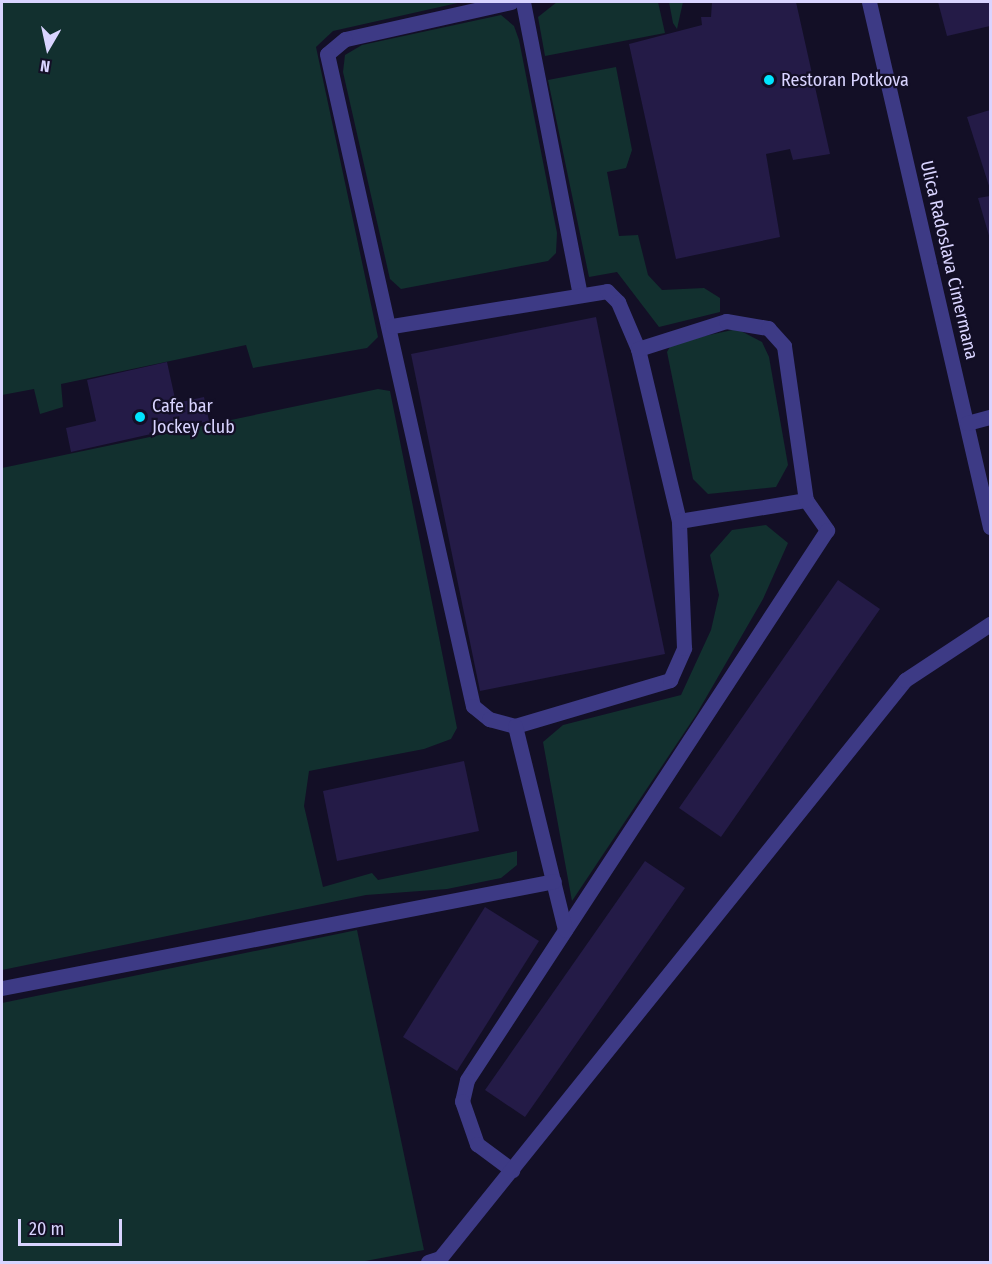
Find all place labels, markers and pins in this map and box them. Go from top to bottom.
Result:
place label: Restoran Potkova [781,69,909,91]
marker: Restoran Potkova [762,73,776,87]
place label: Cafe bar Jockey club [152,396,235,438]
marker: Cafe bar Jockey club [133,410,147,424]

